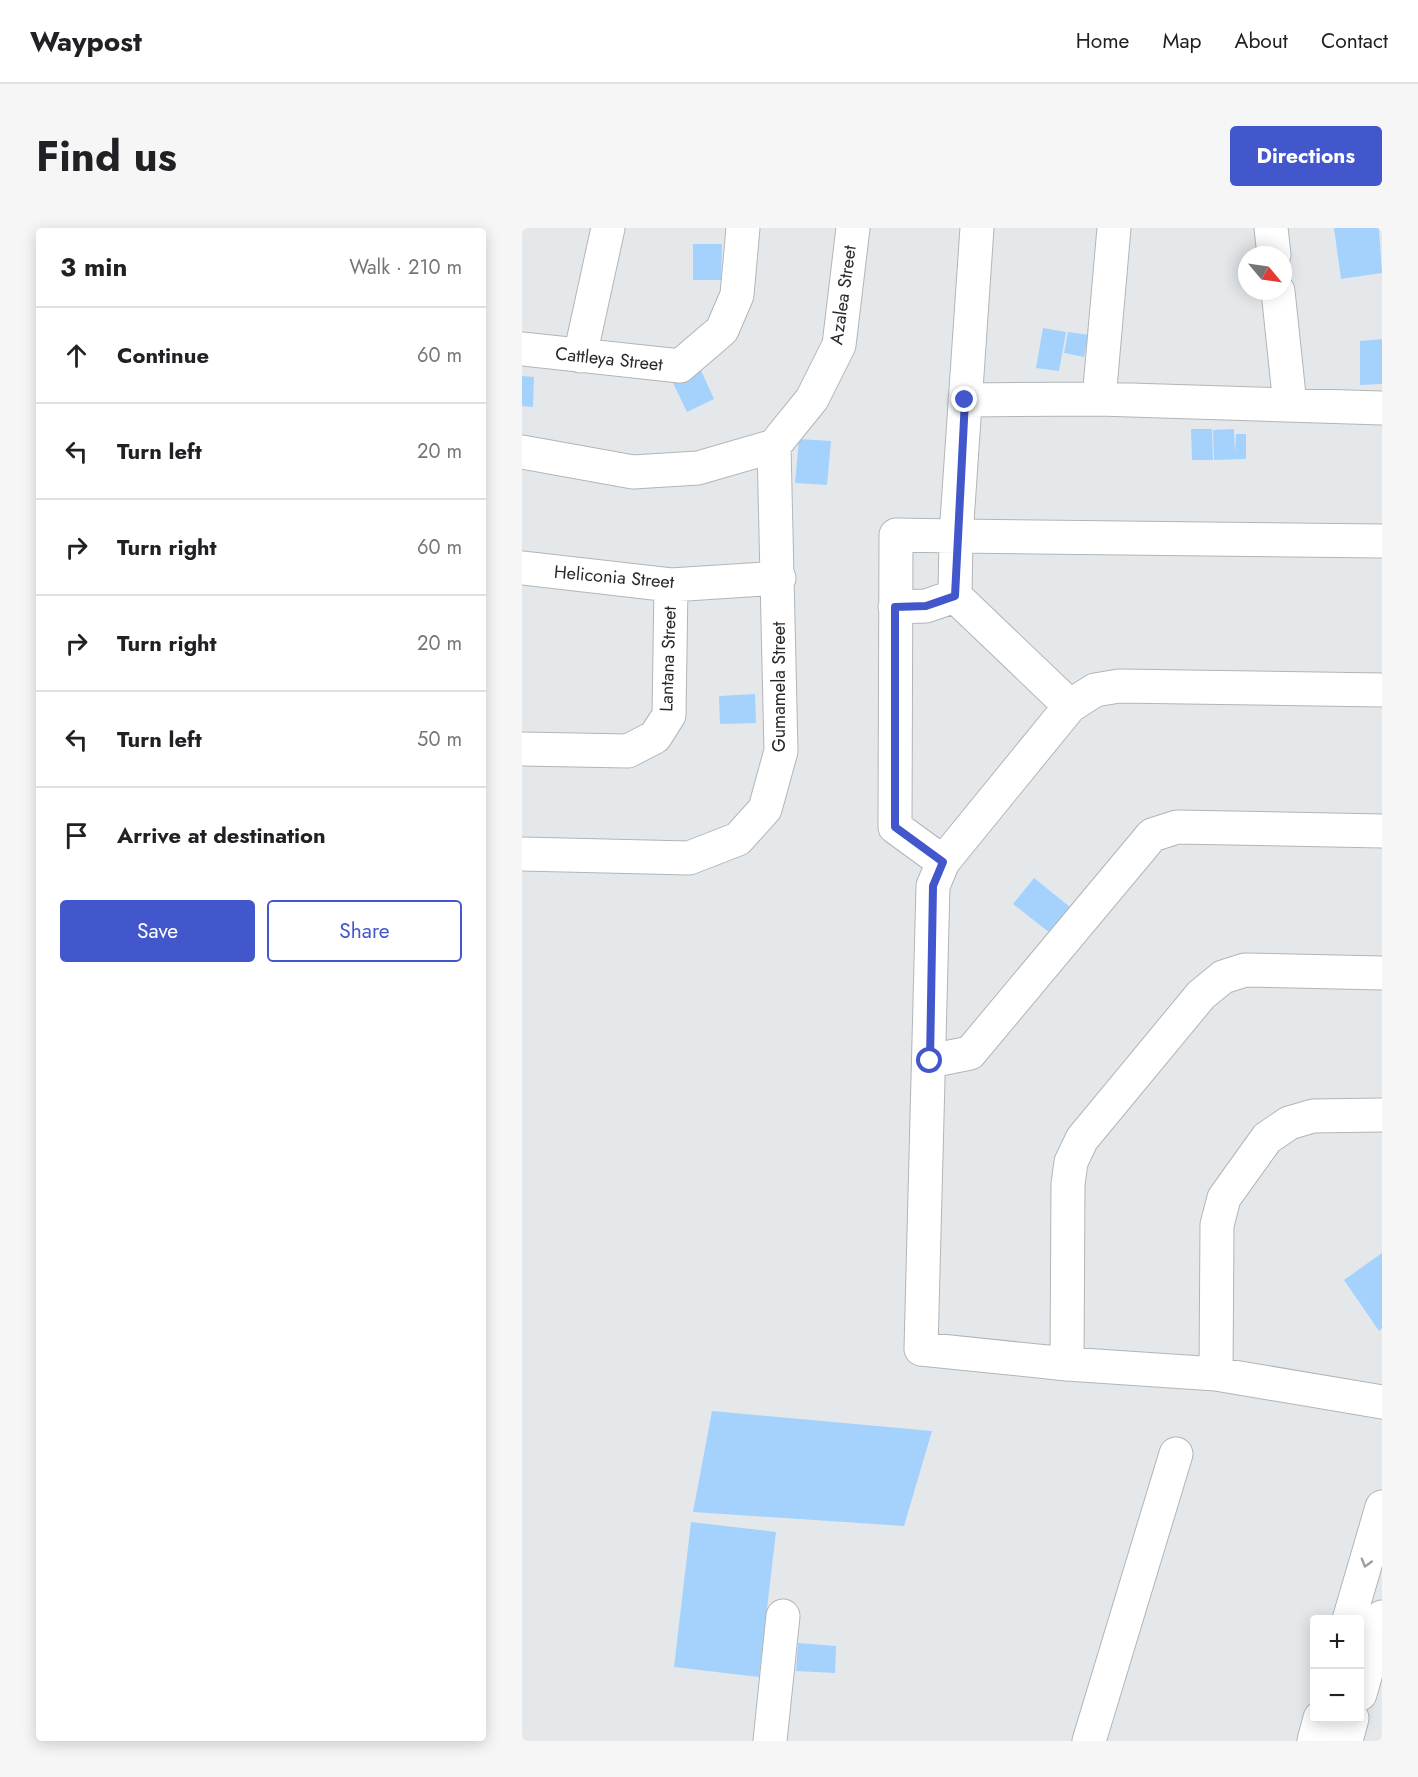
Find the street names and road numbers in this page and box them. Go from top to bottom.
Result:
street label: Azalea Street [823,243,863,346]
street label: Cattleya Street [554,340,665,378]
street label: Heliconia Street [553,559,676,595]
street label: Lantana Street [653,605,683,712]
street label: Gumamela Street [766,621,792,752]

